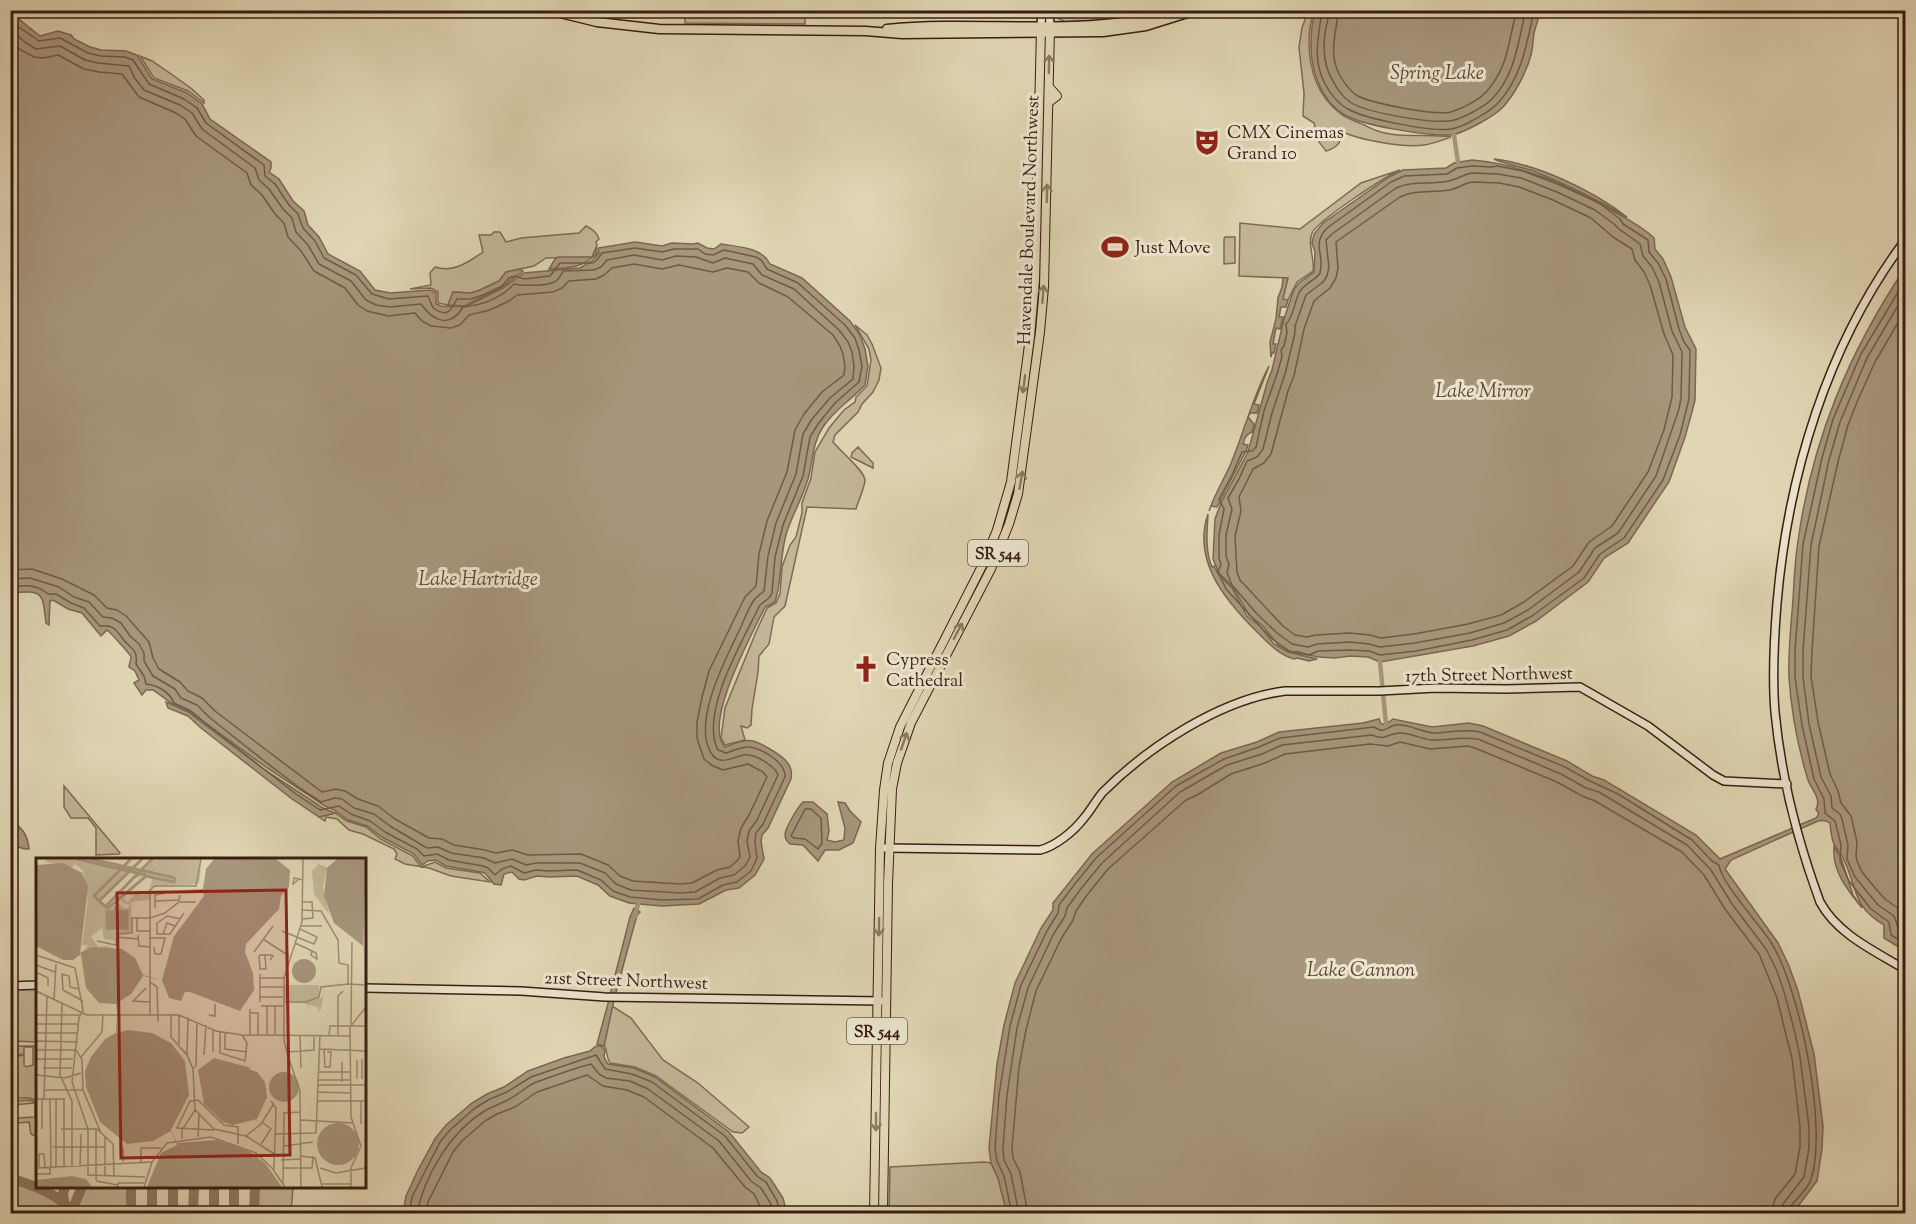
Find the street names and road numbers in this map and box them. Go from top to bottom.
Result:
street label: Havendale Boulevard Northwest [1013,95,1047,345]
road number: SR 544 [968,540,1028,566]
street label: 17th Street Northwest [1405,662,1573,690]
street label: 21st Street Northwest [544,966,708,998]
road number: SR 544 [847,1018,907,1044]

